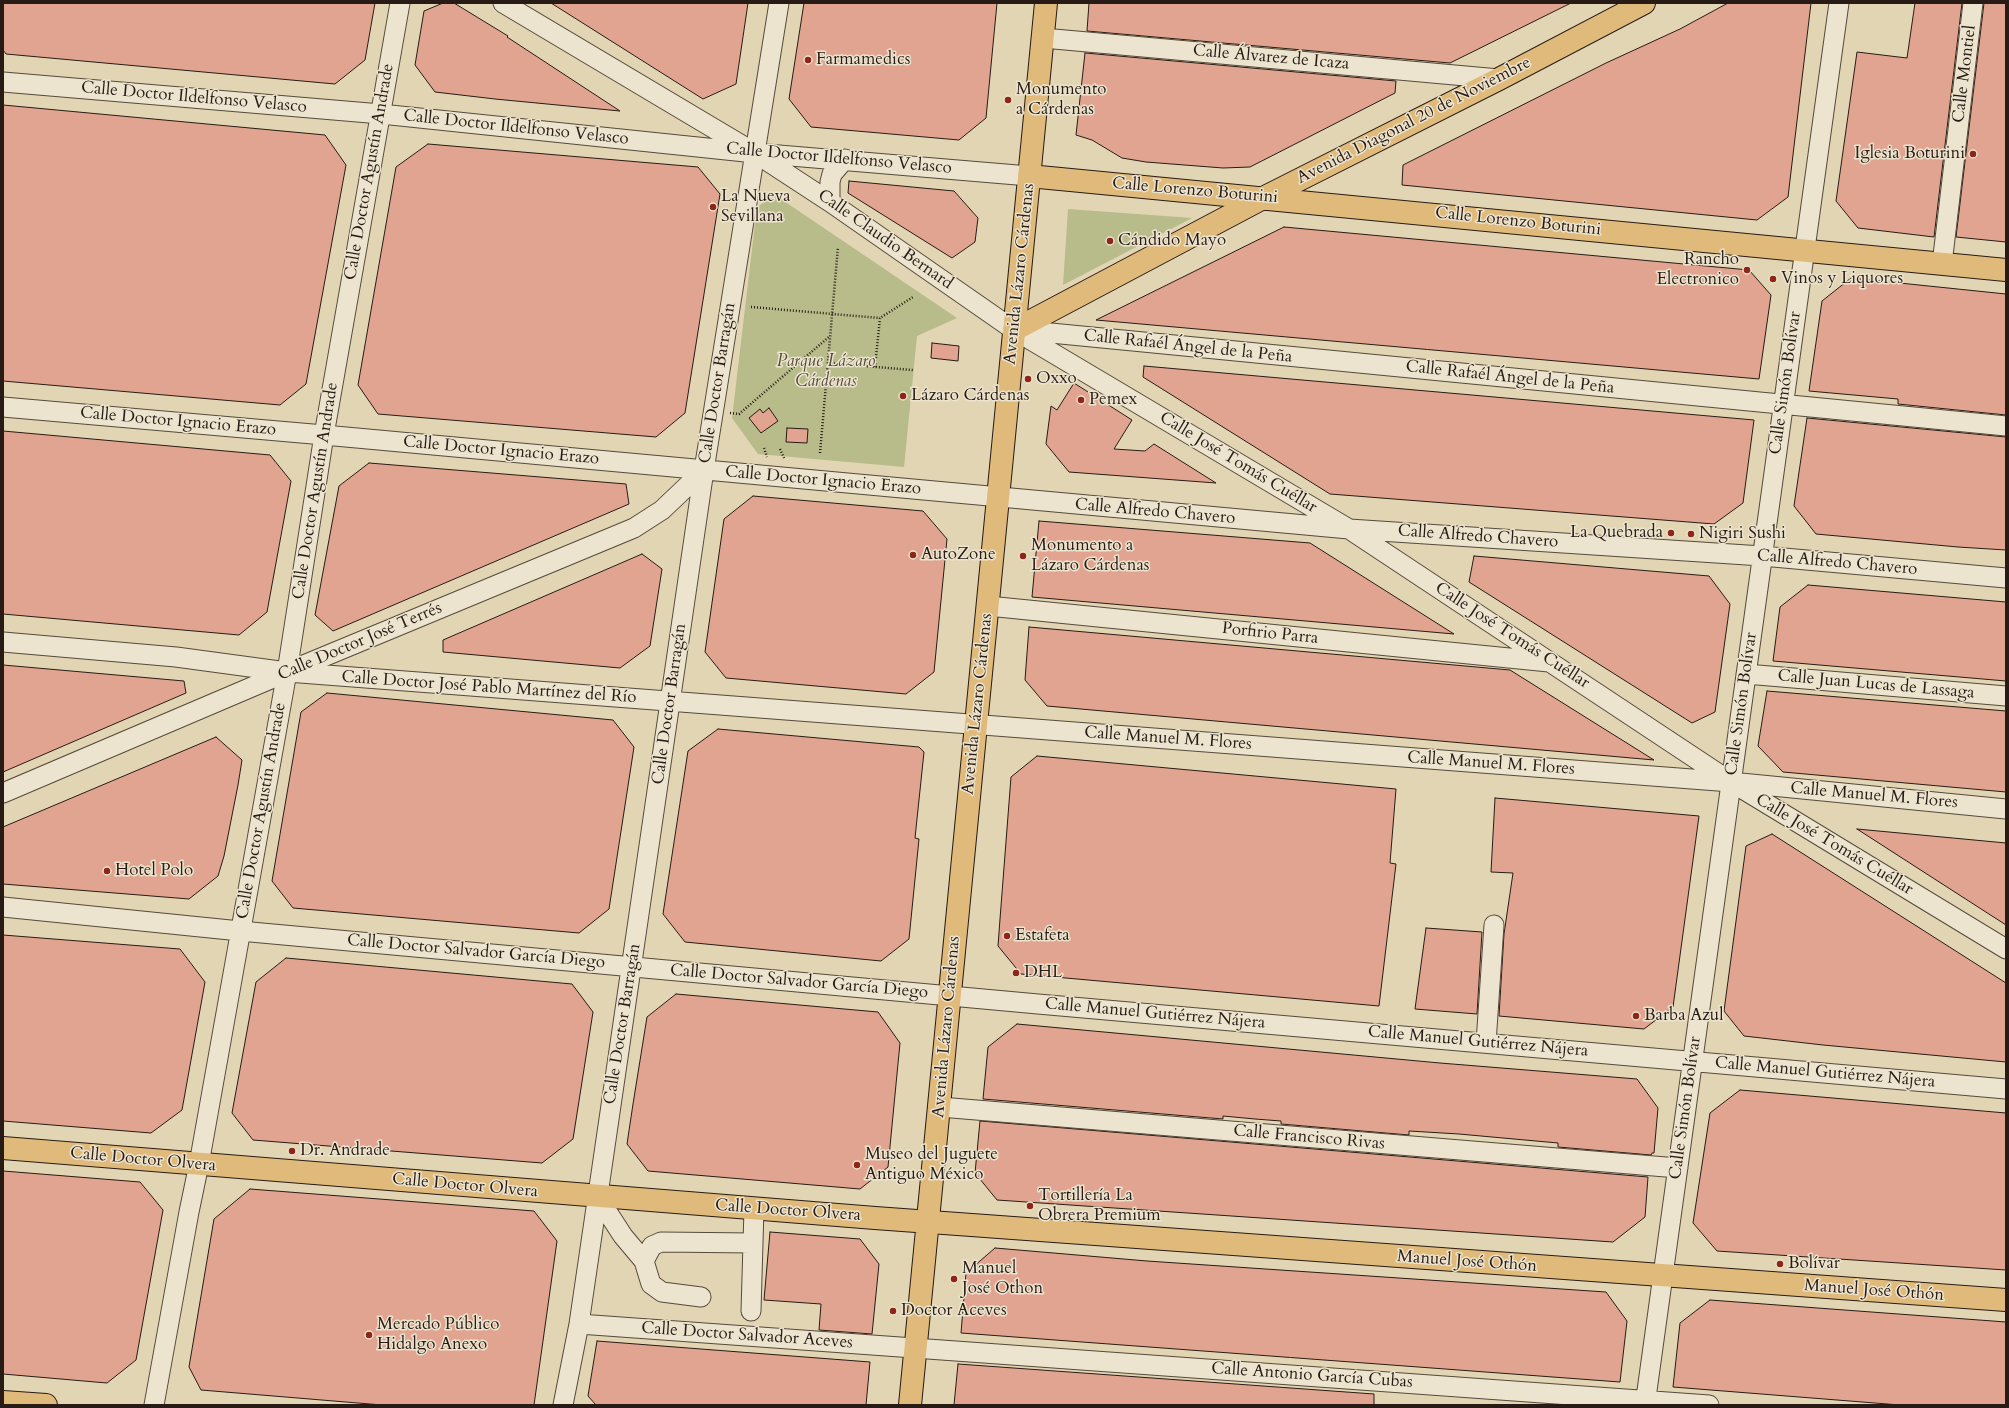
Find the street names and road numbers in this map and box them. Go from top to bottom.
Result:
street label: Calle Montiel [1949,24,1981,124]
street label: Calle Álvarez de Icaza [1192,41,1350,75]
street label: Avenida Diagonal 20 de Noviembre [1294,53,1534,189]
street label: Calle Doctor Agustín Andrade [341,62,399,282]
street label: Calle Doctor Ildelfonso Velasco [80,78,308,118]
street label: Calle Doctor Ildelfonso Velasco [402,106,630,150]
street label: Calle Doctor Ildelfonso Velasco [725,139,953,179]
street label: Calle Lorenzo Boturini [1111,174,1279,208]
street label: Avenida Lázaro Cárdenas [1000,182,1040,366]
street label: Calle Claudio Bernard [813,186,957,294]
street label: Calle Lorenzo Boturini [1434,203,1602,241]
street label: Calle Doctor Barragán [695,301,741,465]
street label: Calle Simón Bolívar [1766,310,1806,456]
street label: Calle Rafaél Ángel de la Peña [1083,326,1293,368]
street label: Calle Rafaél Ángel de la Peña [1405,357,1615,399]
street label: Calle Doctor Agustín Andrade [289,381,343,601]
street label: Calle Doctor Ignacio Erazo [79,403,277,441]
street label: Calle José Tomás Cuéllar [1156,408,1320,518]
street label: Calle Doctor Ignacio Erazo [402,432,600,470]
street label: Calle Doctor Ignacio Erazo [724,462,922,500]
street label: Calle Alfredo Chavero [1074,495,1236,529]
street label: Calle Alfredo Chavero [1397,521,1559,553]
street label: Calle Alfredo Chavero [1756,546,1918,580]
street label: Calle José Tomás Cuéllar [1431,578,1593,694]
street label: Calle Doctor José Terrés [275,598,445,686]
street label: Avenida Lázaro Cárdenas [958,612,998,796]
street label: Porfirio Parra [1221,619,1319,649]
street label: Calle Doctor Barragán [649,622,691,786]
street label: Calle Simón Bolívar [1722,631,1762,777]
street label: Calle Juan Lucas de Lassaga [1777,666,1975,704]
street label: Calle Doctor José Pablo Martínez del Río [341,668,637,708]
street label: Calle Doctor Agustín Andrade [233,701,291,921]
street label: Calle Manuel M. Flores [1084,723,1252,755]
street label: Calle Manuel M. Flores [1407,748,1575,780]
street label: Calle Manuel M. Flores [1789,779,1959,813]
street label: Calle José Tomás Cuéllar [1752,790,1916,900]
street label: Calle Doctor Salvador García Diego [346,931,606,973]
street label: Avenida Lázaro Cárdenas [929,935,965,1119]
street label: Calle Doctor Barragán [600,942,646,1106]
street label: Calle Doctor Salvador García Diego [669,961,929,1003]
street label: Calle Manuel Gutiérrez Nájera [1044,994,1266,1034]
street label: Calle Manuel Gutiérrez Nájera [1367,1022,1589,1062]
street label: Calle Simón Bolívar [1666,1035,1706,1181]
street label: Calle Manuel Gutiérrez Nájera [1714,1053,1936,1093]
street label: Calle Francisco Rivas [1232,1121,1386,1155]
street label: Calle Doctor Olvera [69,1143,217,1177]
street label: Calle Doctor Olvera [391,1169,539,1203]
street label: Calle Doctor Olvera [714,1196,862,1226]
street label: Manuel José Othón [1396,1247,1538,1277]
street label: Manuel José Othón [1803,1276,1945,1306]
street label: Calle Doctor Salvador Aceves [641,1318,853,1354]
street label: Calle Antonio García Cubas [1211,1359,1413,1393]

